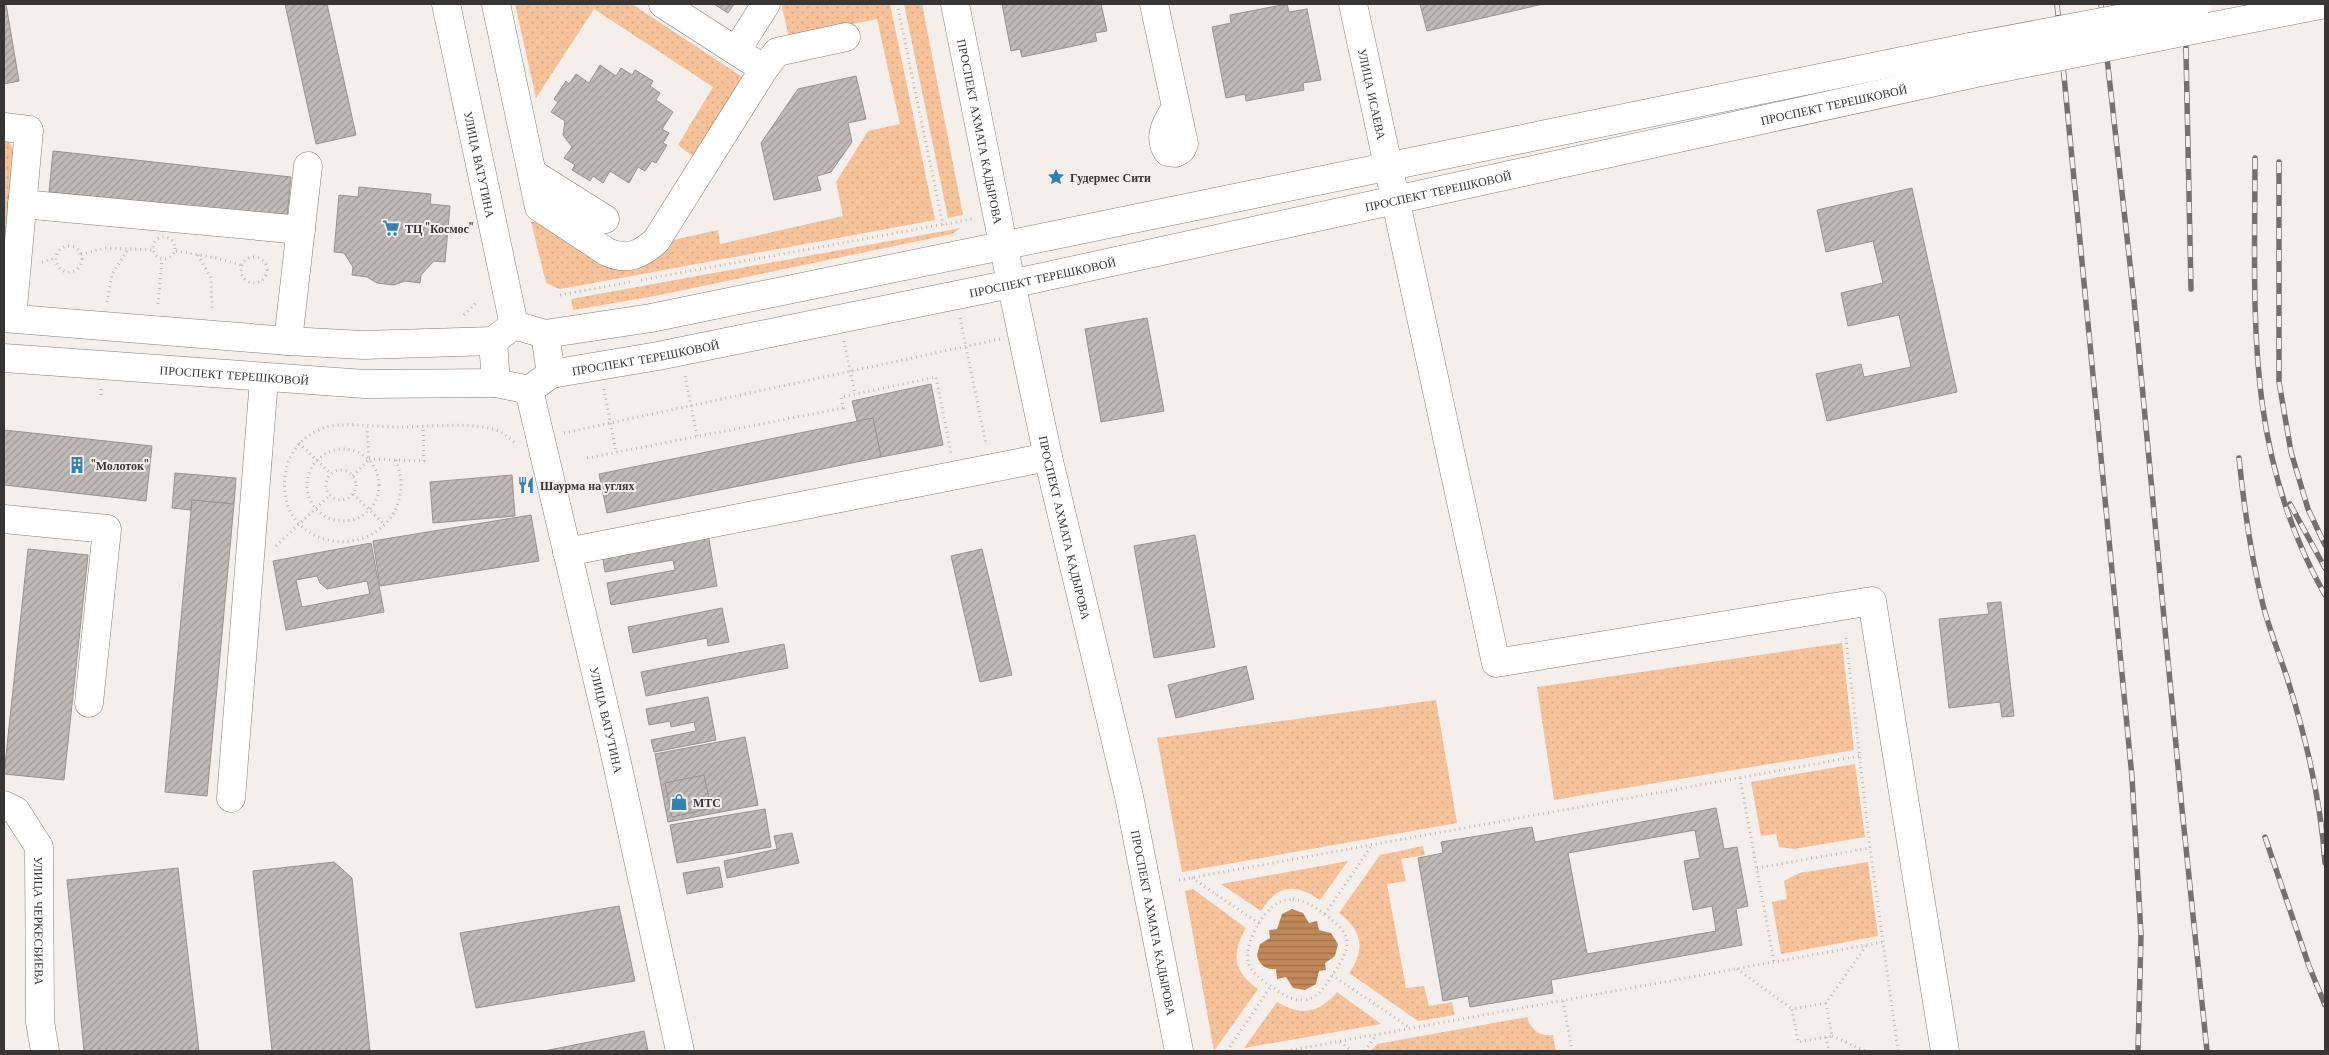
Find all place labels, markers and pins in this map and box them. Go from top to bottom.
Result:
place icon: Гудермес Сити [1046,167,1066,187]
place label: Гудермес Сити [1070,170,1151,185]
supermarket icon: ТЦ "Космос" [381,218,401,238]
place label: ТЦ "Космос" [405,221,474,236]
building icon: "Молоток" [67,455,87,475]
place label: "Молоток" [91,458,149,473]
restaurant icon: Шаурма на углях [516,475,536,495]
place label: Шаурма на углях [540,478,635,493]
shop icon: МТС [669,792,689,812]
place label: МТС [693,795,721,810]

